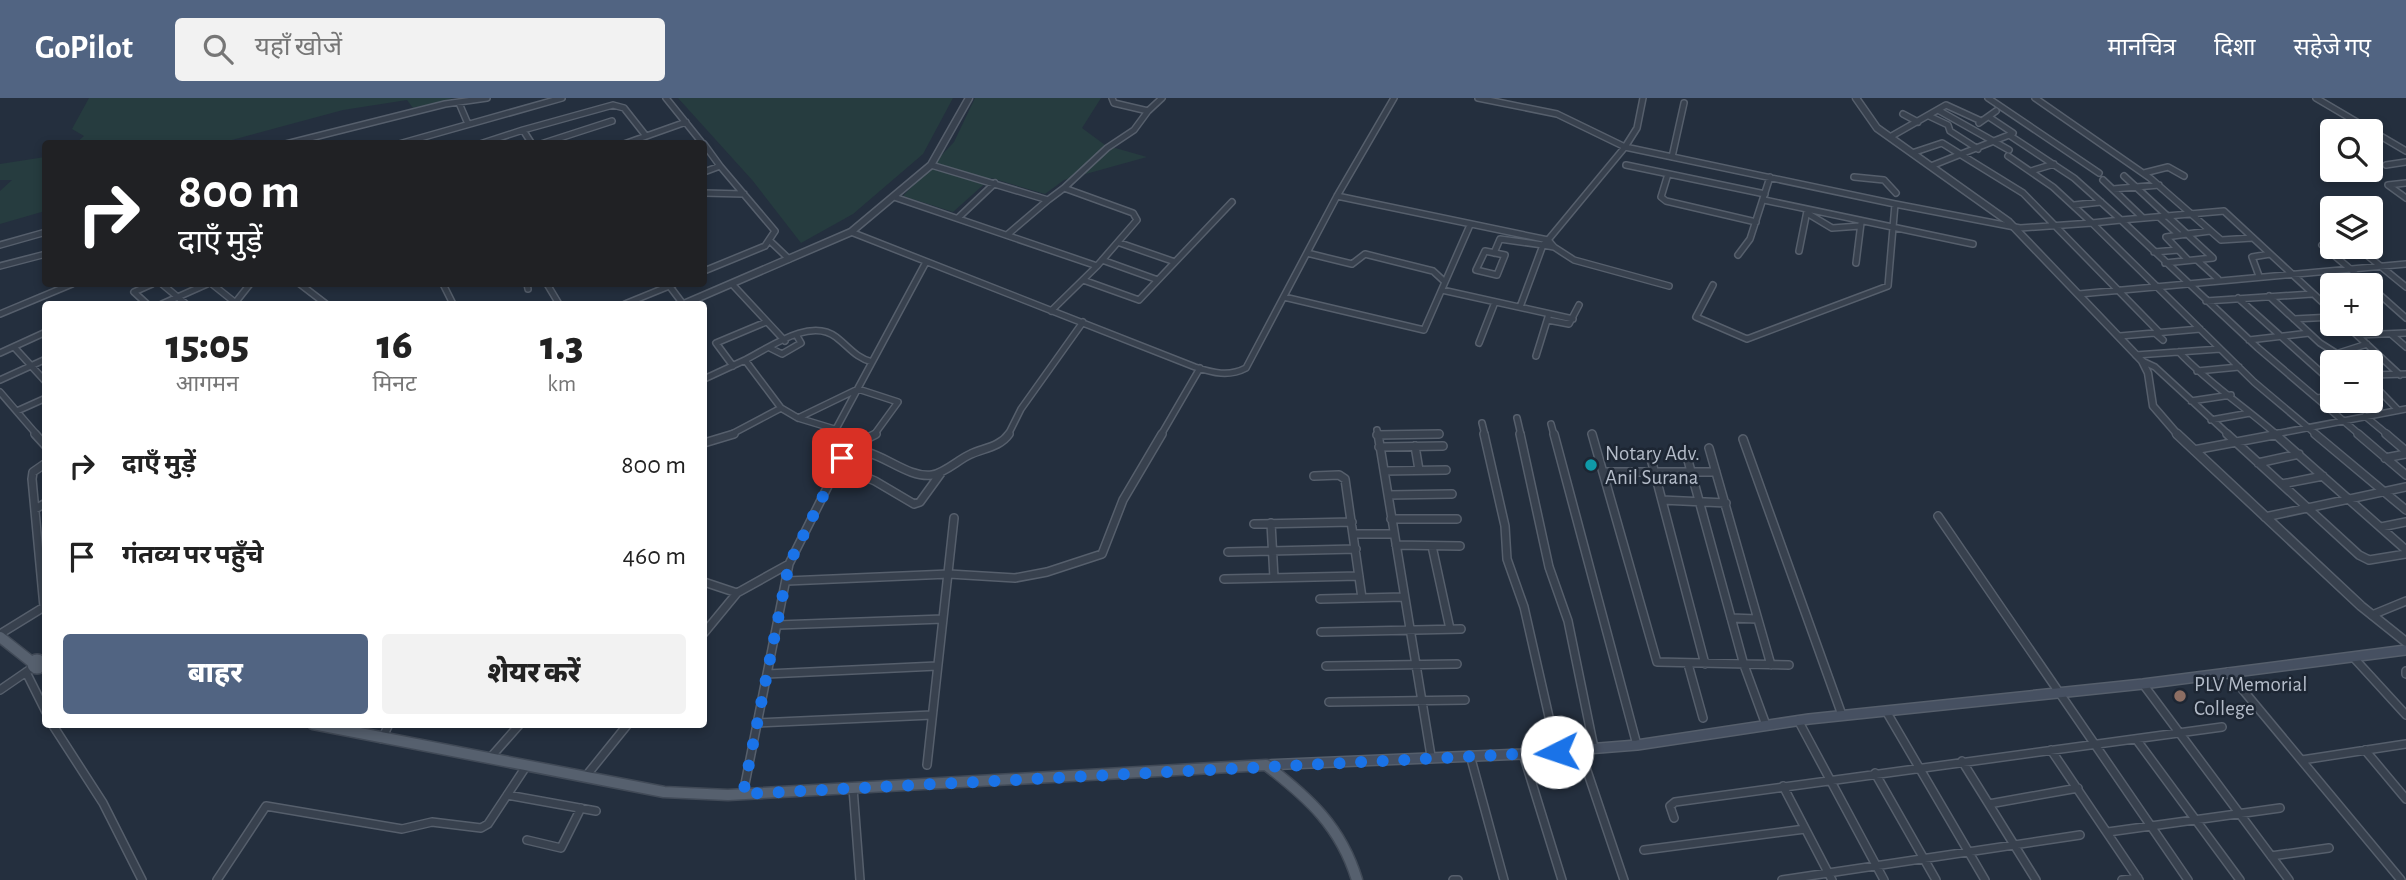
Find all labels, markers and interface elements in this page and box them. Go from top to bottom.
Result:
search box [175,18,665,81]
icon: search [199,30,237,68]
text: GoPilot [35,32,133,65]
text: यहाँ खोजें [255,34,342,60]
text: मानचित्र [2107,36,2176,60]
text: दिशा [2214,36,2255,60]
text: सहेजे गए [2293,36,2371,60]
map controls [2320,119,2383,413]
button: search [2320,119,2383,182]
icon: right [63,168,154,259]
text: 800 m [178,168,300,217]
button: layers [2320,196,2383,259]
text: दाएँ मुड़ें [178,226,263,258]
button: + [2320,273,2383,336]
text: 15:05 [165,324,249,366]
text: 16 [377,324,413,366]
text: 1.3 [540,325,584,367]
button: − [2320,350,2383,413]
text: आगमन [176,373,239,396]
text: मिनट [373,373,417,396]
text: km [547,373,576,396]
pin [812,428,872,488]
icon: arrive [823,439,861,477]
place label: Notary Adv. Anil Surana [1605,443,1700,488]
icon: right [63,447,101,485]
text: दाएँ मुड़ें [122,451,196,477]
text: 800 m [621,452,686,478]
marker: Notary Adv. Anil Surana [1583,457,1599,473]
icon: arrive [63,538,101,576]
text: गंतव्य पर पहुँचे [122,542,264,568]
text: 460 m [622,543,686,569]
button: बाहर [63,634,368,714]
button: शेयर करें [382,634,686,714]
place label: PLV Memorial College [2194,674,2307,719]
marker: PLV Memorial College [2172,688,2188,704]
position arrow [1520,715,1594,789]

